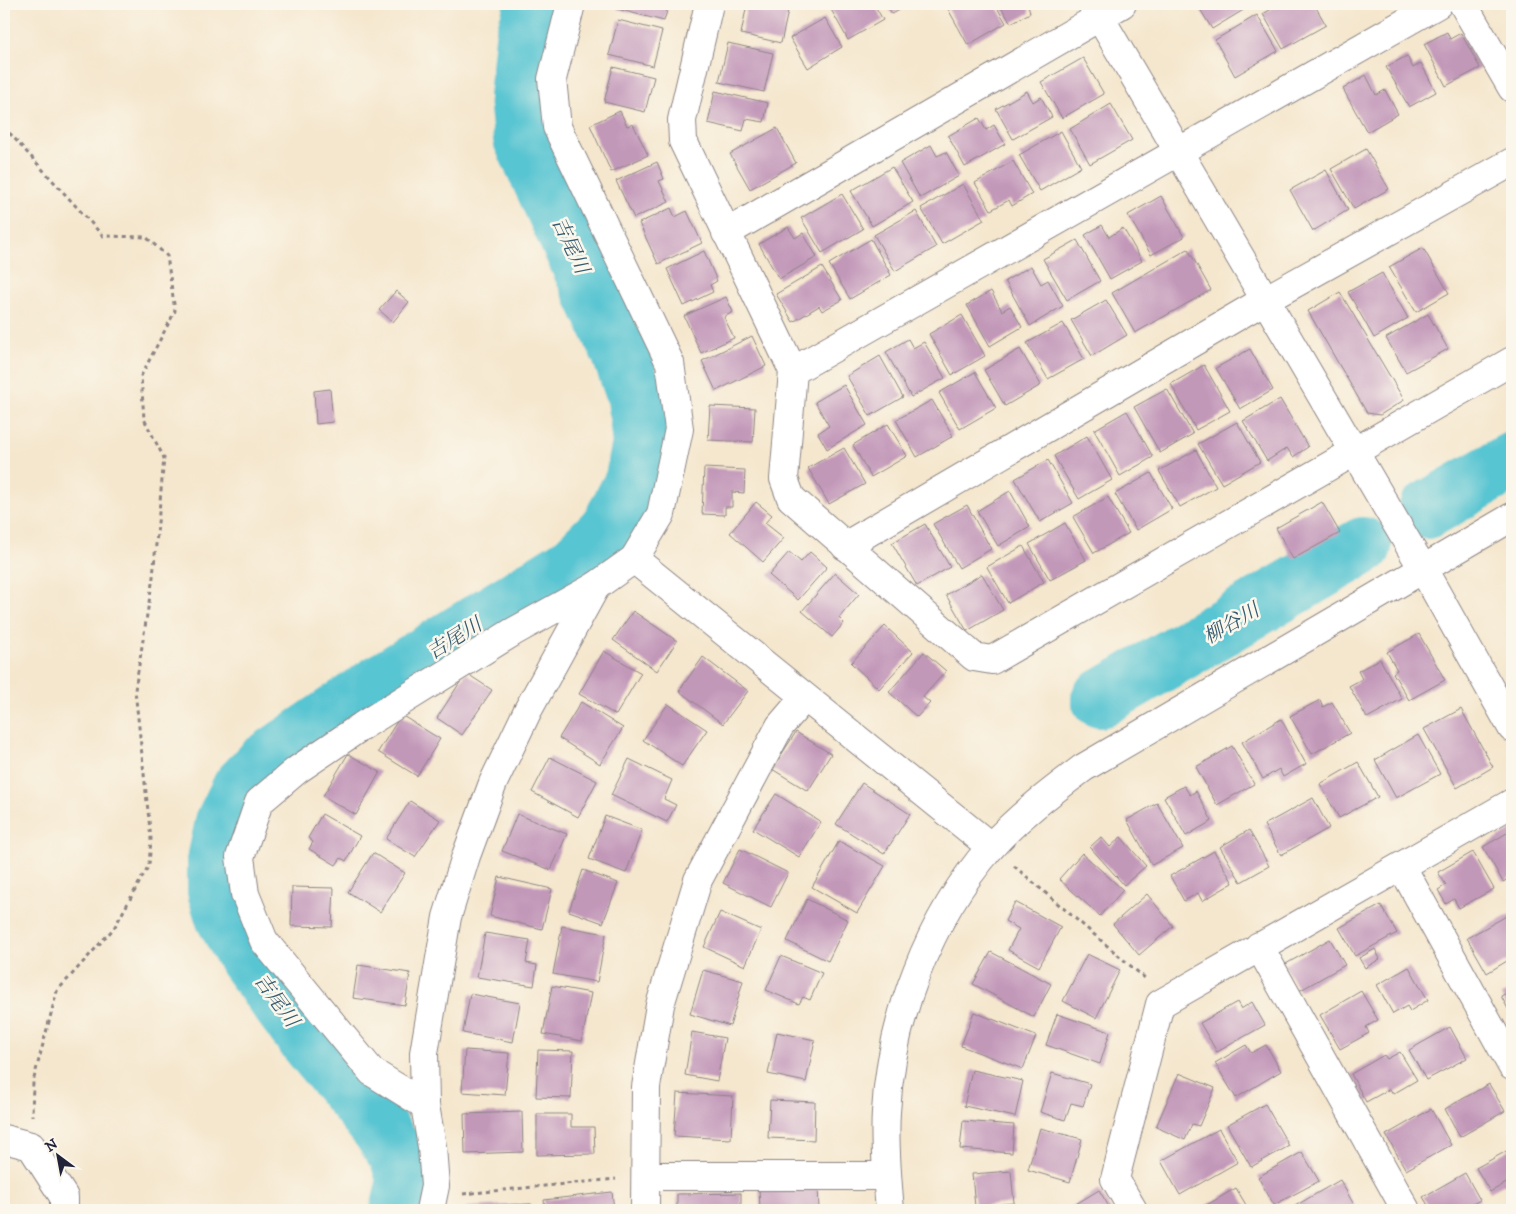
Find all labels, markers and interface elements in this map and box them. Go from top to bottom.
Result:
water label: 吉尾川 [546,213,594,280]
water label: 柳谷川 [1200,597,1266,650]
water label: 吉尾川 [423,612,489,666]
water label: 吉尾川 [248,969,305,1034]
north arrow [32,1132,82,1182]
text: N [42,1135,62,1157]

